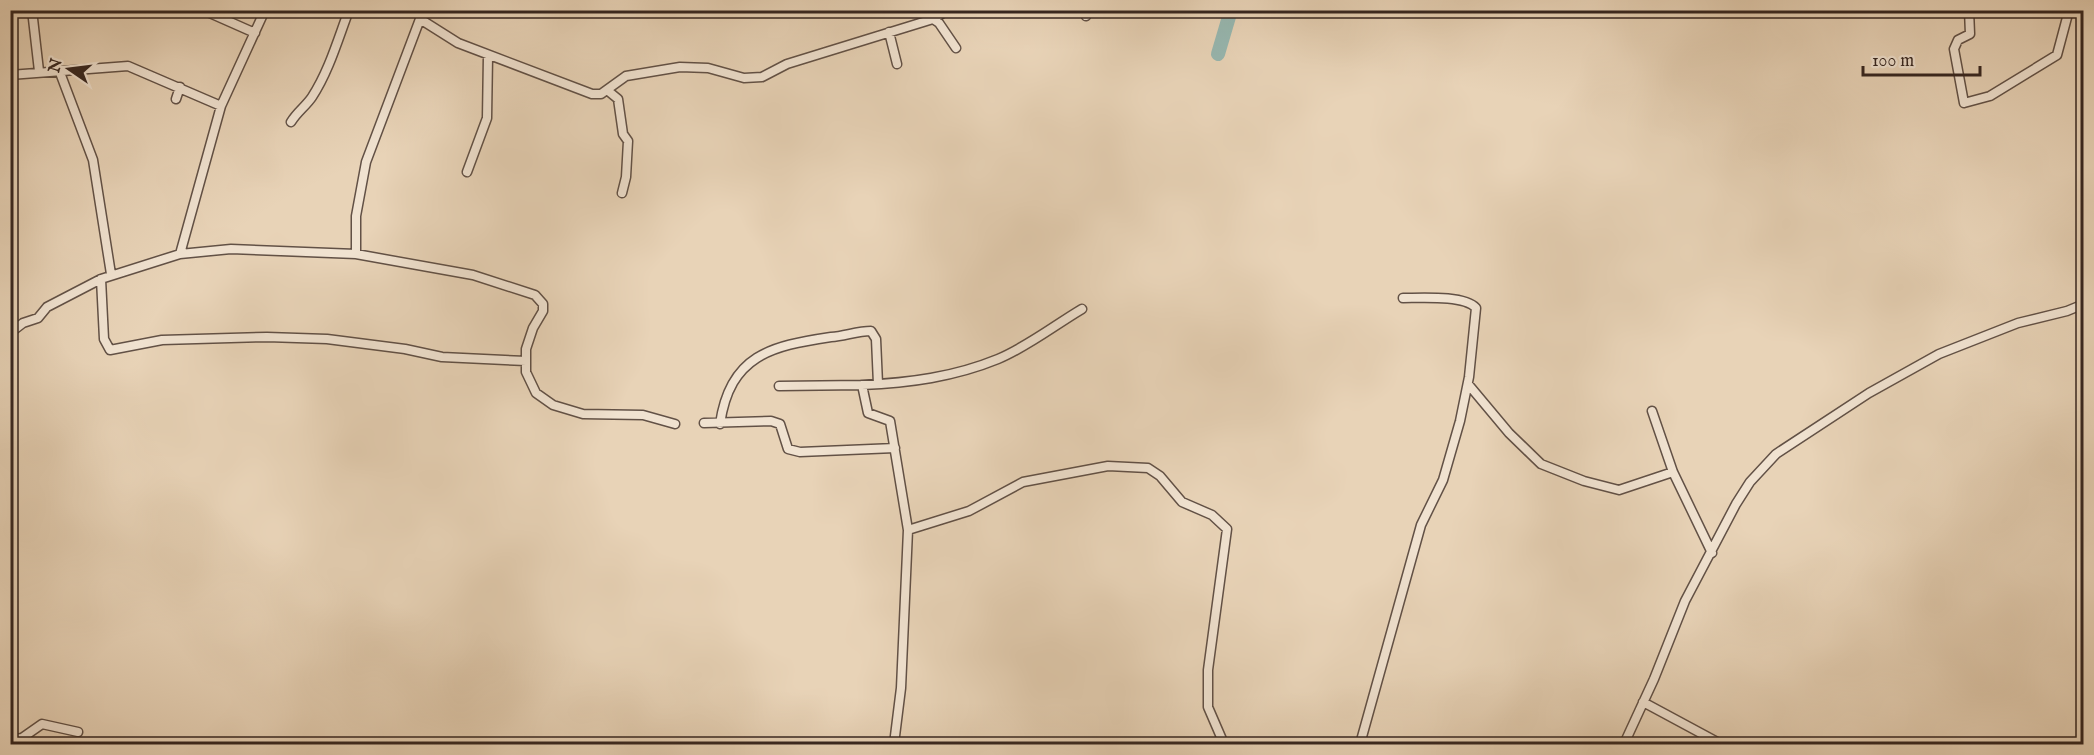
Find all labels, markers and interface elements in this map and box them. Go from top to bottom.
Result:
north arrow [39,39,99,99]
scale bar [1863,39,1980,77]
text: 100 m [1872,50,1914,73]
text: N [45,57,68,76]

